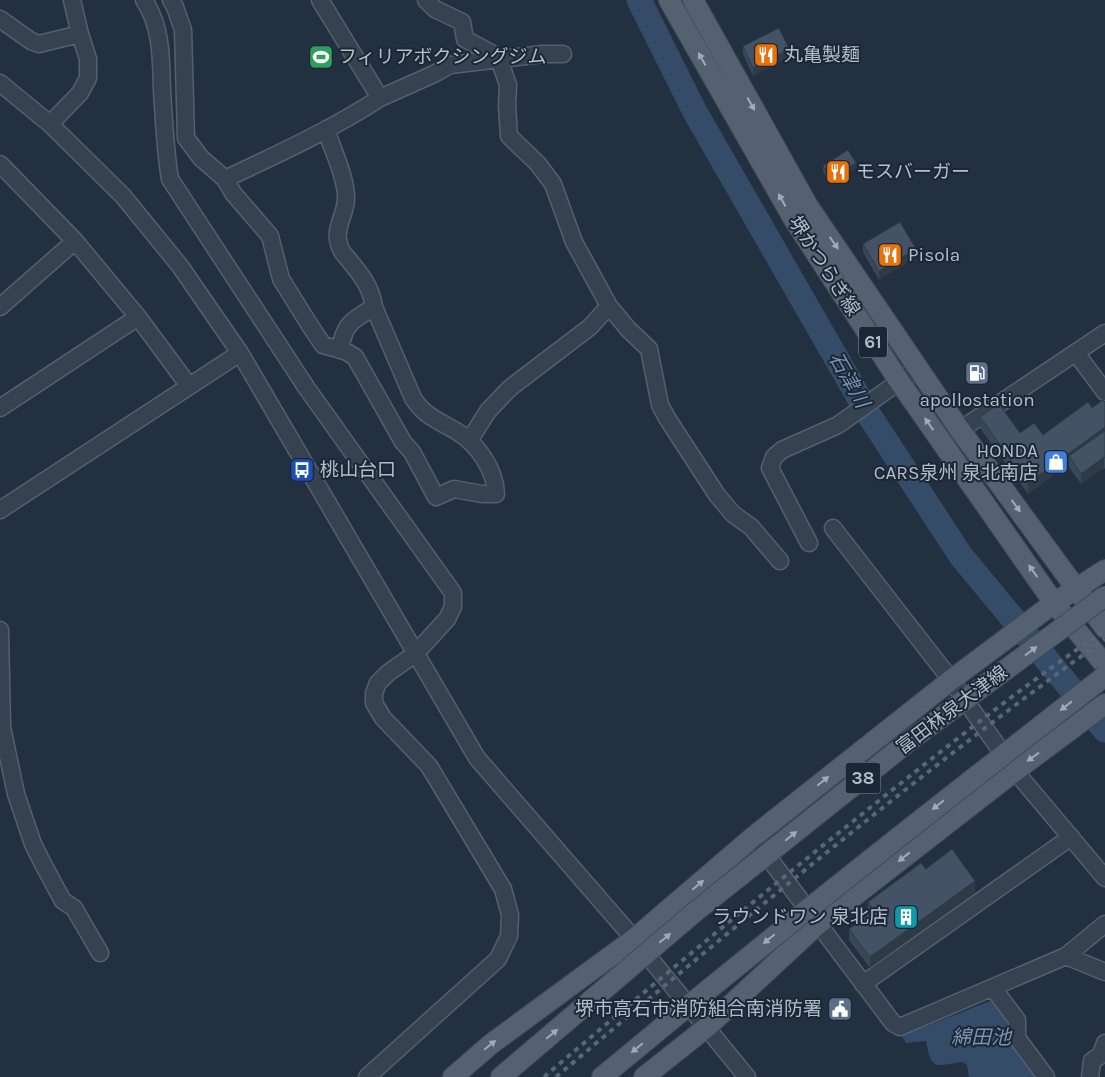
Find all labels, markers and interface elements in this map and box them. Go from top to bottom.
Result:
restaurant icon: 丸亀製麺 [753,42,779,68]
sports icon: フィリアボクシングジム [308,44,334,70]
place label: 丸亀製麺 [784,44,860,66]
place label: フィリアボクシングジム [338,46,547,68]
one-way arrow [698,52,707,65]
one-way arrow [747,97,755,111]
restaurant icon: モスバーガー [825,159,851,185]
place label: モスバーガー [856,161,970,183]
one-way arrow [778,193,787,207]
street label: 堺かつらぎ線 [784,212,864,320]
one-way arrow [829,237,839,250]
restaurant icon: Pisola [877,242,903,268]
place label: Pisola [908,244,960,266]
road number: 61 [859,327,887,358]
water label: 石津川 [824,348,875,413]
fuel station icon: apollostation [964,360,990,386]
place label: apollostation [919,389,1035,411]
one-way arrow [924,417,934,431]
place label: HONDA CARS泉州 泉北南店 [874,440,1038,484]
shop icon: HONDA CARS泉州 泉北南店 [1043,449,1069,475]
bus stop icon: 桃山台口 [289,457,315,483]
place label: 桃山台口 [320,459,396,481]
one-way arrow [1011,499,1021,513]
one-way arrow [1028,564,1038,578]
one-way arrow [1024,646,1038,656]
street label: 富田林泉大津線 [892,661,1012,759]
one-way arrow [1059,701,1073,711]
one-way arrow [1026,752,1040,762]
road number: 38 [846,762,880,794]
one-way arrow [816,776,829,787]
one-way arrow [931,800,944,811]
one-way arrow [784,830,797,841]
one-way arrow [898,851,911,862]
one-way arrow [691,879,704,890]
building icon: ラウンドワン 泉北店 [893,904,919,930]
place label: ラウンドワン 泉北店 [712,906,888,928]
one-way arrow [658,932,671,943]
one-way arrow [763,934,776,945]
public building icon: 堺市高石市消防組合南消防署 [827,996,853,1022]
place label: 堺市高石市消防組合南消防署 [575,998,822,1020]
water label: 綿田池 [951,1026,1013,1049]
one-way arrow [545,1028,557,1040]
one-way arrow [484,1040,497,1051]
one-way arrow [630,1043,643,1054]

